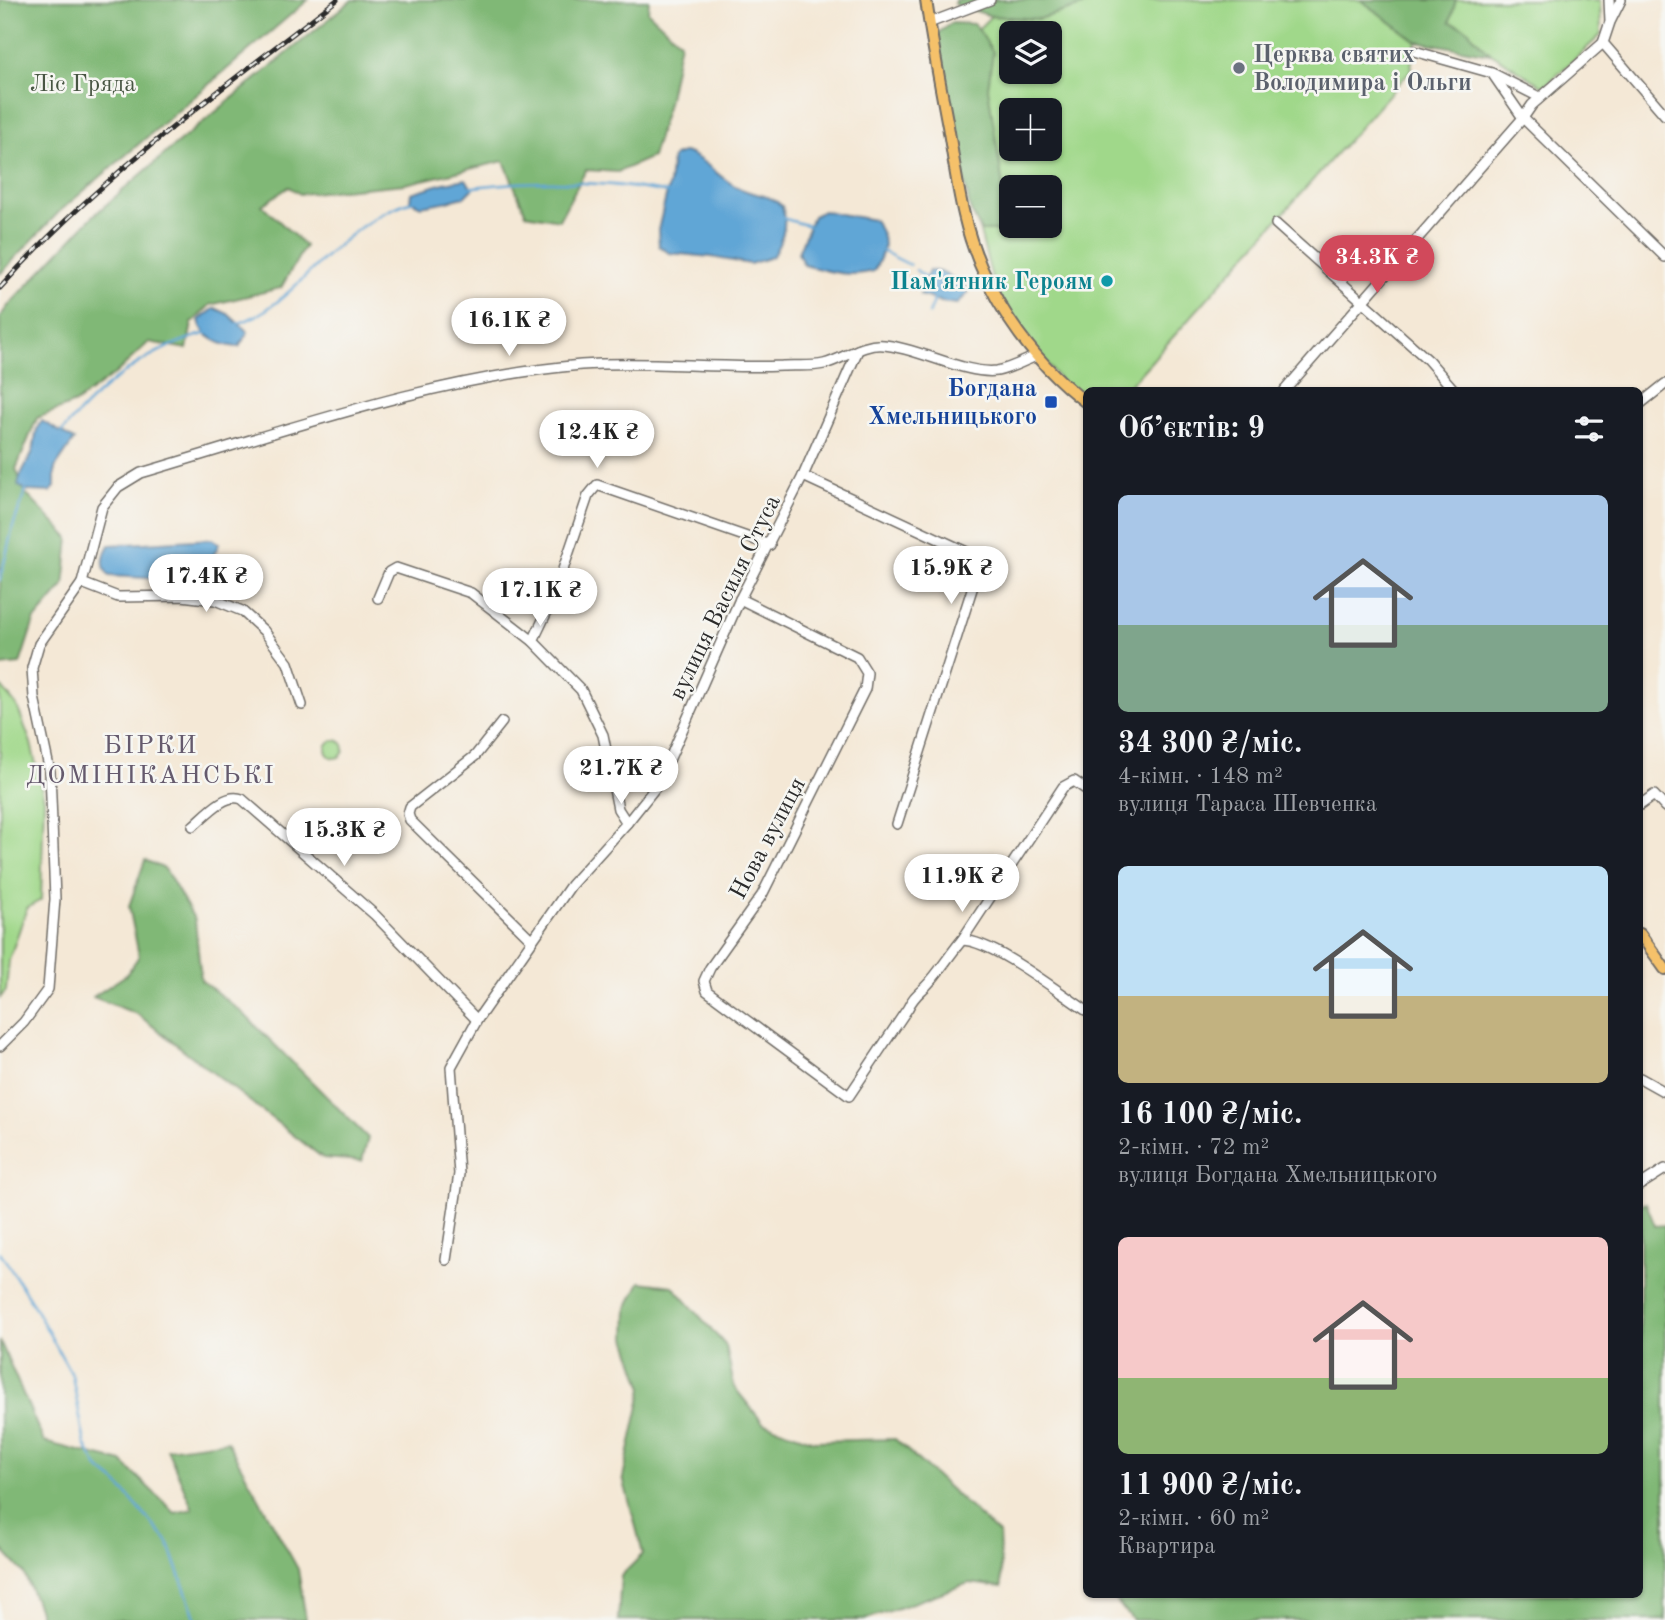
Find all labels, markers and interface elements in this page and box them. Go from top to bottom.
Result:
map controls [999,21,1062,238]
button: layers [999,21,1062,84]
place label: Церква святих Володимира і Ольги [1253,44,1472,96]
marker: Церква святих Володимира і Ольги [1231,60,1247,76]
park label: Ліс Гряда [30,73,136,97]
button: + [999,98,1062,161]
button: − [999,175,1062,238]
pin: 34.3K ₴ [1312,236,1442,295]
text: 34.3K ₴ [1335,246,1419,269]
place label: Пам'ятник Героям [890,271,1093,295]
marker: Пам'ятник Героям [1099,273,1115,289]
pin: 16.1K ₴ [444,298,574,358]
text: 16.1K ₴ [467,309,551,332]
place label: Богдана Хмельницького [868,378,1037,430]
marker: Богдана Хмельницького [1043,394,1059,410]
pin: 12.4K ₴ [532,410,662,470]
icon: filters [1570,410,1608,448]
text: Об’єктів: 9 [1118,414,1265,444]
text: 12.4K ₴ [555,421,639,444]
street label: вулиця Василя Стуса [666,492,786,704]
icon: home [1300,540,1426,666]
pin: 15.9K ₴ [886,546,1016,606]
pin: 17.4K ₴ [141,554,271,614]
text: 15.9K ₴ [909,557,993,580]
text: 17.4K ₴ [164,565,248,588]
pin: 17.1K ₴ [475,568,605,628]
text: 17.1K ₴ [498,579,582,602]
text: 34 300 ₴/міс. [1118,729,1302,759]
district label: БІРКИ ДОМІНІКАНСЬКІ [26,733,276,789]
pin: 21.7K ₴ [556,746,686,806]
text: 21.7K ₴ [579,757,663,780]
text: 4-кімн. · 148 m² [1118,765,1283,788]
street label: Нова вулиця [727,774,811,904]
text: вулиця Тараса Шевченка [1118,793,1377,816]
pin: 15.3K ₴ [279,808,409,868]
text: 15.3K ₴ [302,819,386,842]
pin: 11.9K ₴ [897,855,1027,914]
text: 11.9K ₴ [920,865,1004,888]
icon: home [1300,911,1426,1037]
text: 16 100 ₴/міс. [1118,1100,1302,1130]
text: 2-кімн. · 72 m² [1118,1136,1269,1159]
text: вулиця Богдана Хмельницького [1118,1164,1437,1187]
icon: home [1300,1282,1426,1408]
text: 11 900 ₴/міс. [1118,1471,1302,1501]
text: 2-кімн. · 60 m² [1118,1507,1269,1530]
text: Квартира [1118,1535,1216,1558]

